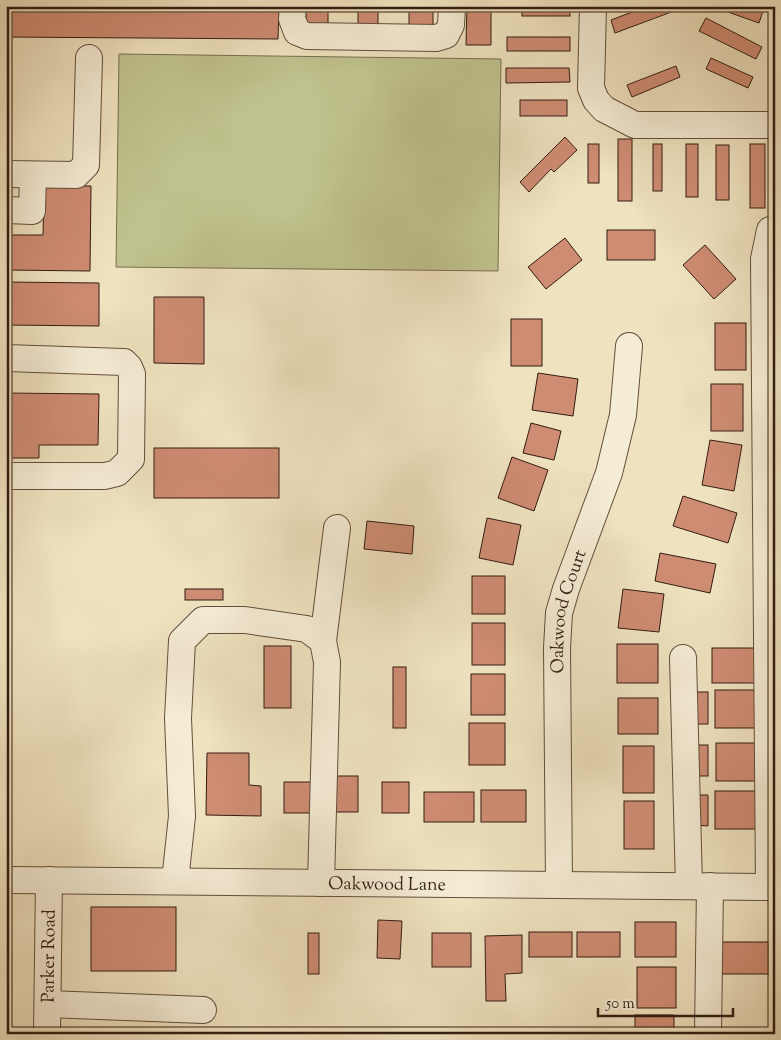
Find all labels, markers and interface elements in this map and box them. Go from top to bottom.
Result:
street label: Oakwood Court [546,546,594,674]
street label: Oakwood Lane [328,872,446,899]
street label: Parker Road [36,909,64,1003]
scale bar [598,985,734,1017]
text: 50 m [605,994,635,1015]

